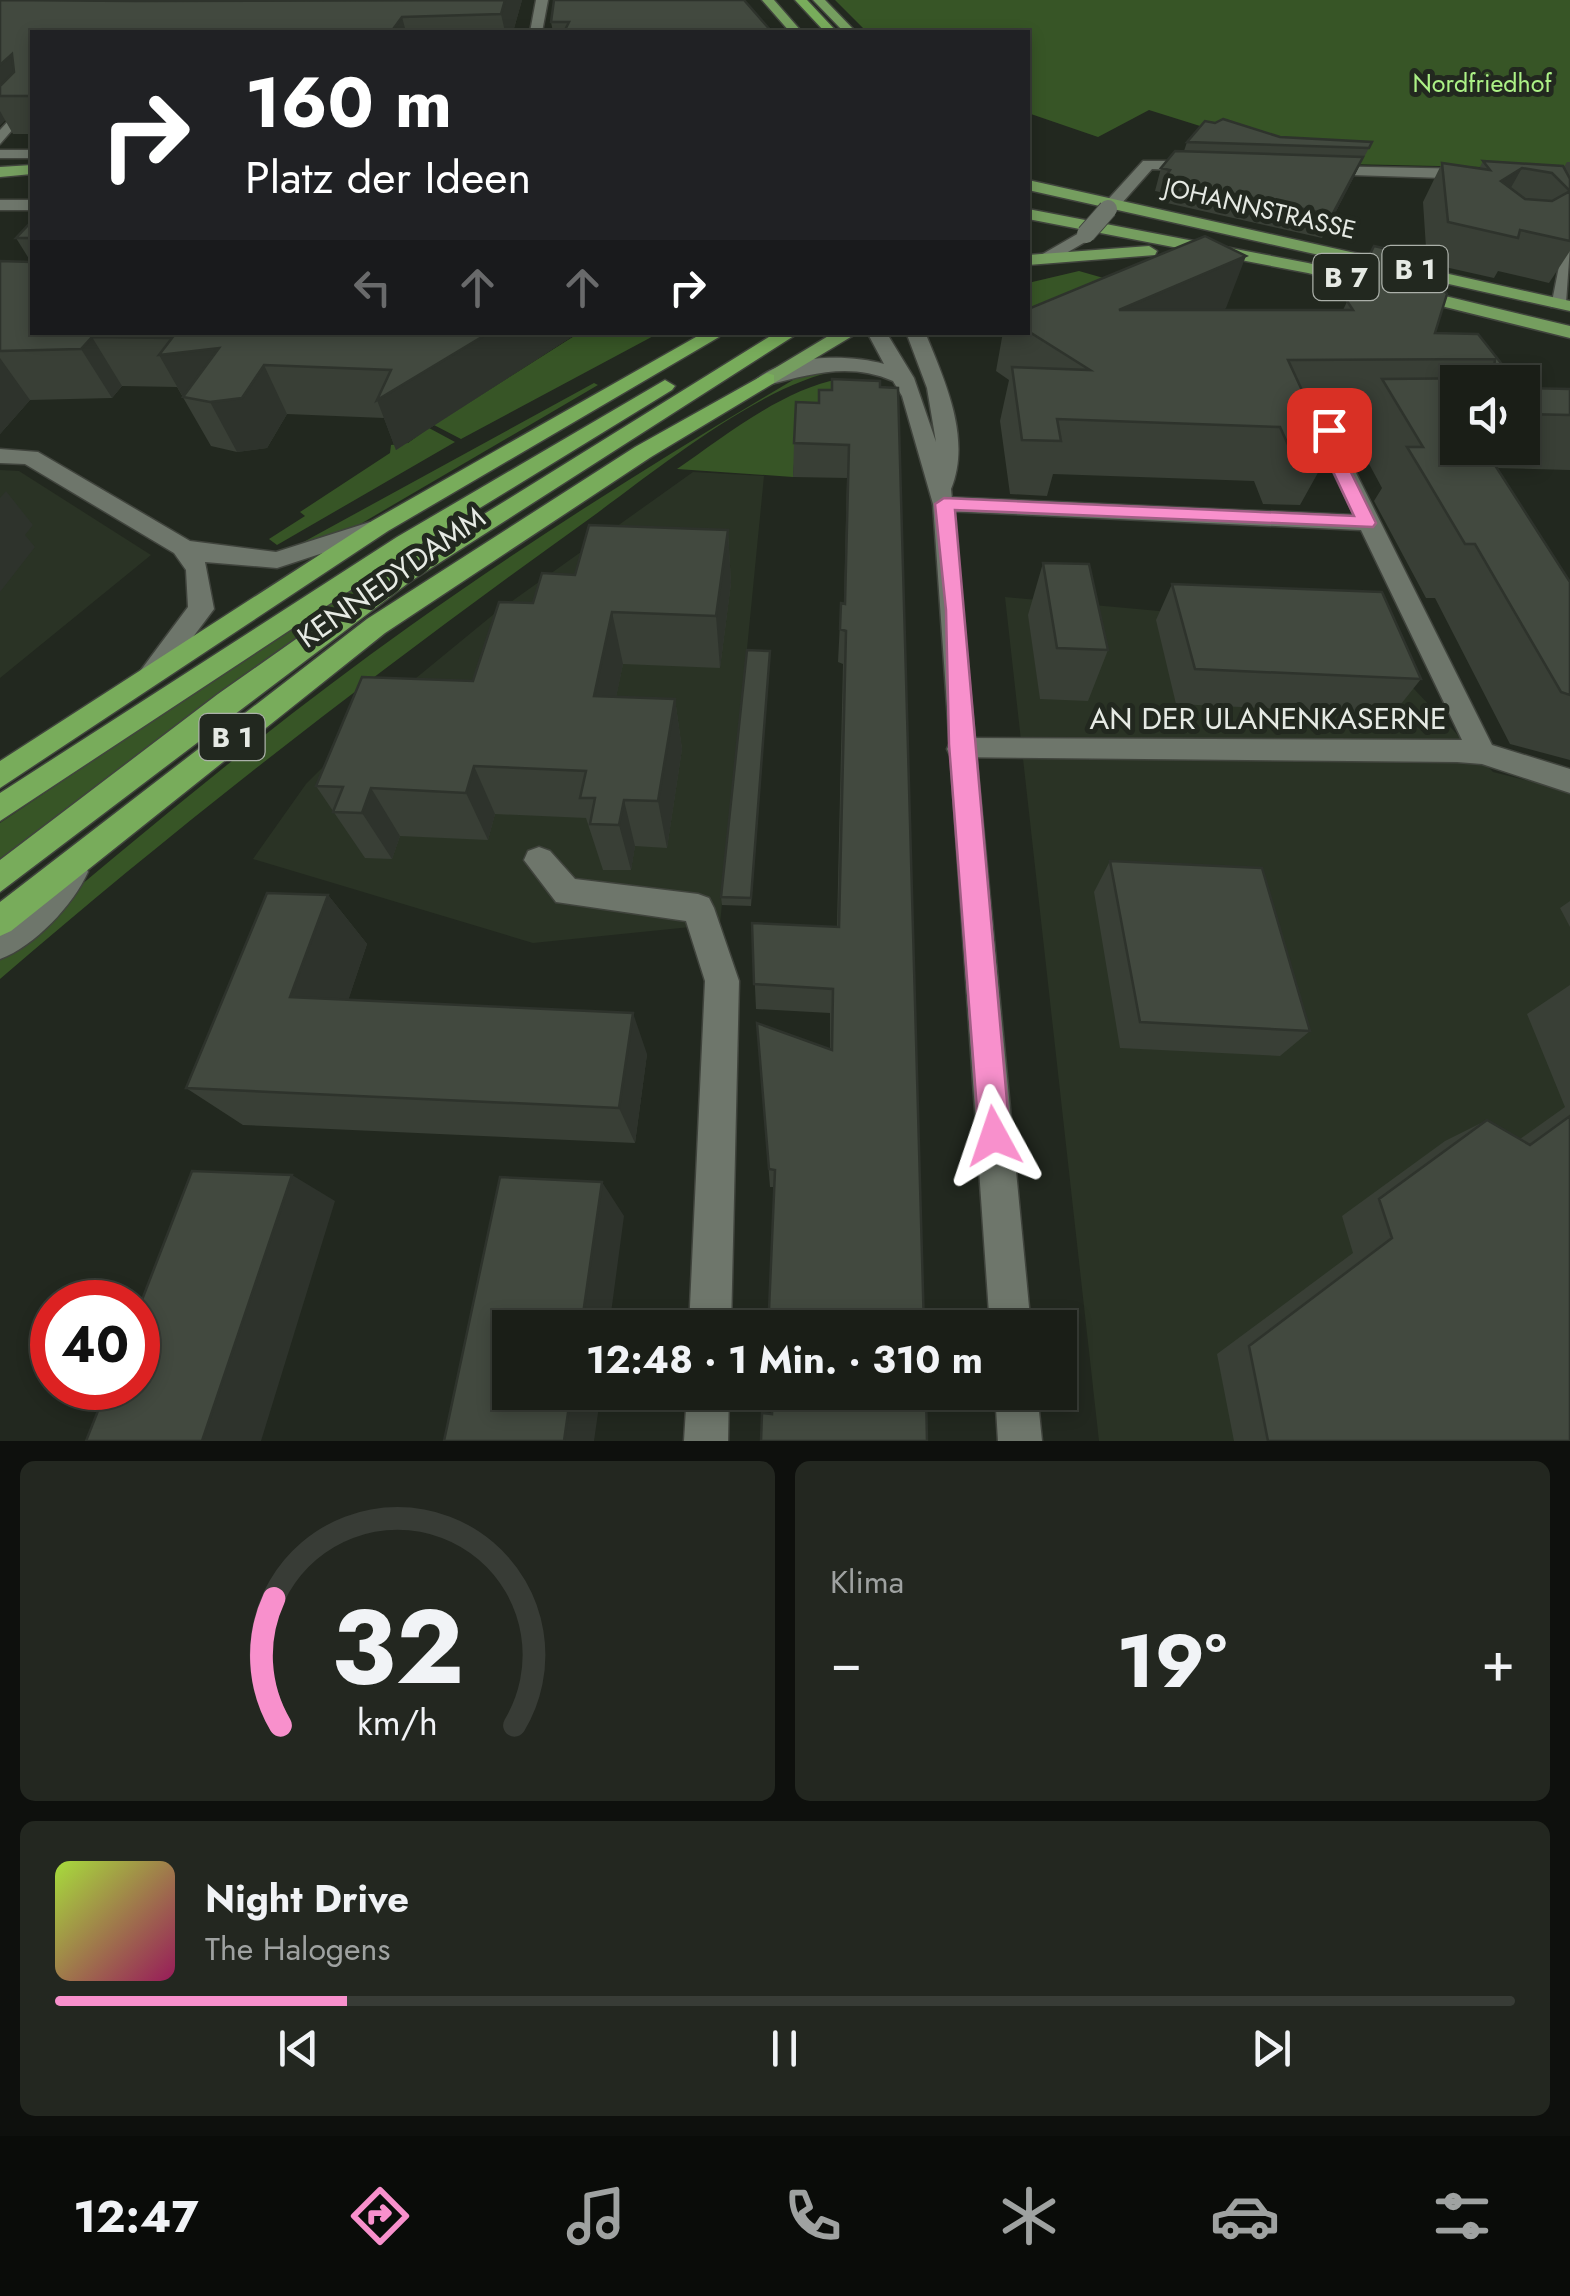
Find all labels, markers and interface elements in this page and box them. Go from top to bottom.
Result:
text: 160 m [245,52,452,153]
park label: Nordfriedhof [1412,65,1552,101]
icon: right [80,70,210,200]
text: Platz der Ideen [245,145,531,210]
street label: JOHANNSTRASSE [1158,168,1359,248]
road number: B 1 [1382,246,1448,292]
road number: B 7 [1314,254,1378,300]
icon: left [345,260,400,315]
icon: ahead [450,260,505,315]
icon: ahead [555,260,610,315]
icon: right [660,260,715,315]
map controls [1440,365,1540,465]
button: sound [1440,365,1540,465]
pin [1287,388,1372,473]
icon: arrive [1302,403,1357,458]
street label: KENNEDYDAMM [288,496,494,658]
street label: AN DER ULANENKASERNE [1090,697,1446,740]
road number: B 1 [200,714,264,760]
position arrow [942,1084,1046,1188]
speed limit sign: 40 [30,1280,160,1410]
text: 12:48 · 1 Min. · 310 m [586,1332,983,1387]
text: Klima [830,1559,904,1605]
text: 32 [331,1572,464,1722]
text: 19° [1116,1607,1227,1715]
text: − [830,1622,862,1702]
text: + [1481,1622,1515,1702]
text: km/h [357,1697,438,1748]
text: Night Drive [205,1871,409,1926]
text: The Halogens [205,1926,390,1972]
icon: previous [271,2021,326,2076]
icon: pause [757,2021,812,2076]
icon: next [1244,2021,1299,2076]
icon: directions [345,2181,415,2251]
icon: music [561,2181,631,2251]
icon: phone [778,2181,848,2251]
icon: climate [994,2181,1064,2251]
icon: car [1210,2181,1280,2251]
icon: filters [1427,2181,1497,2251]
text: 12:47 [73,2184,199,2249]

